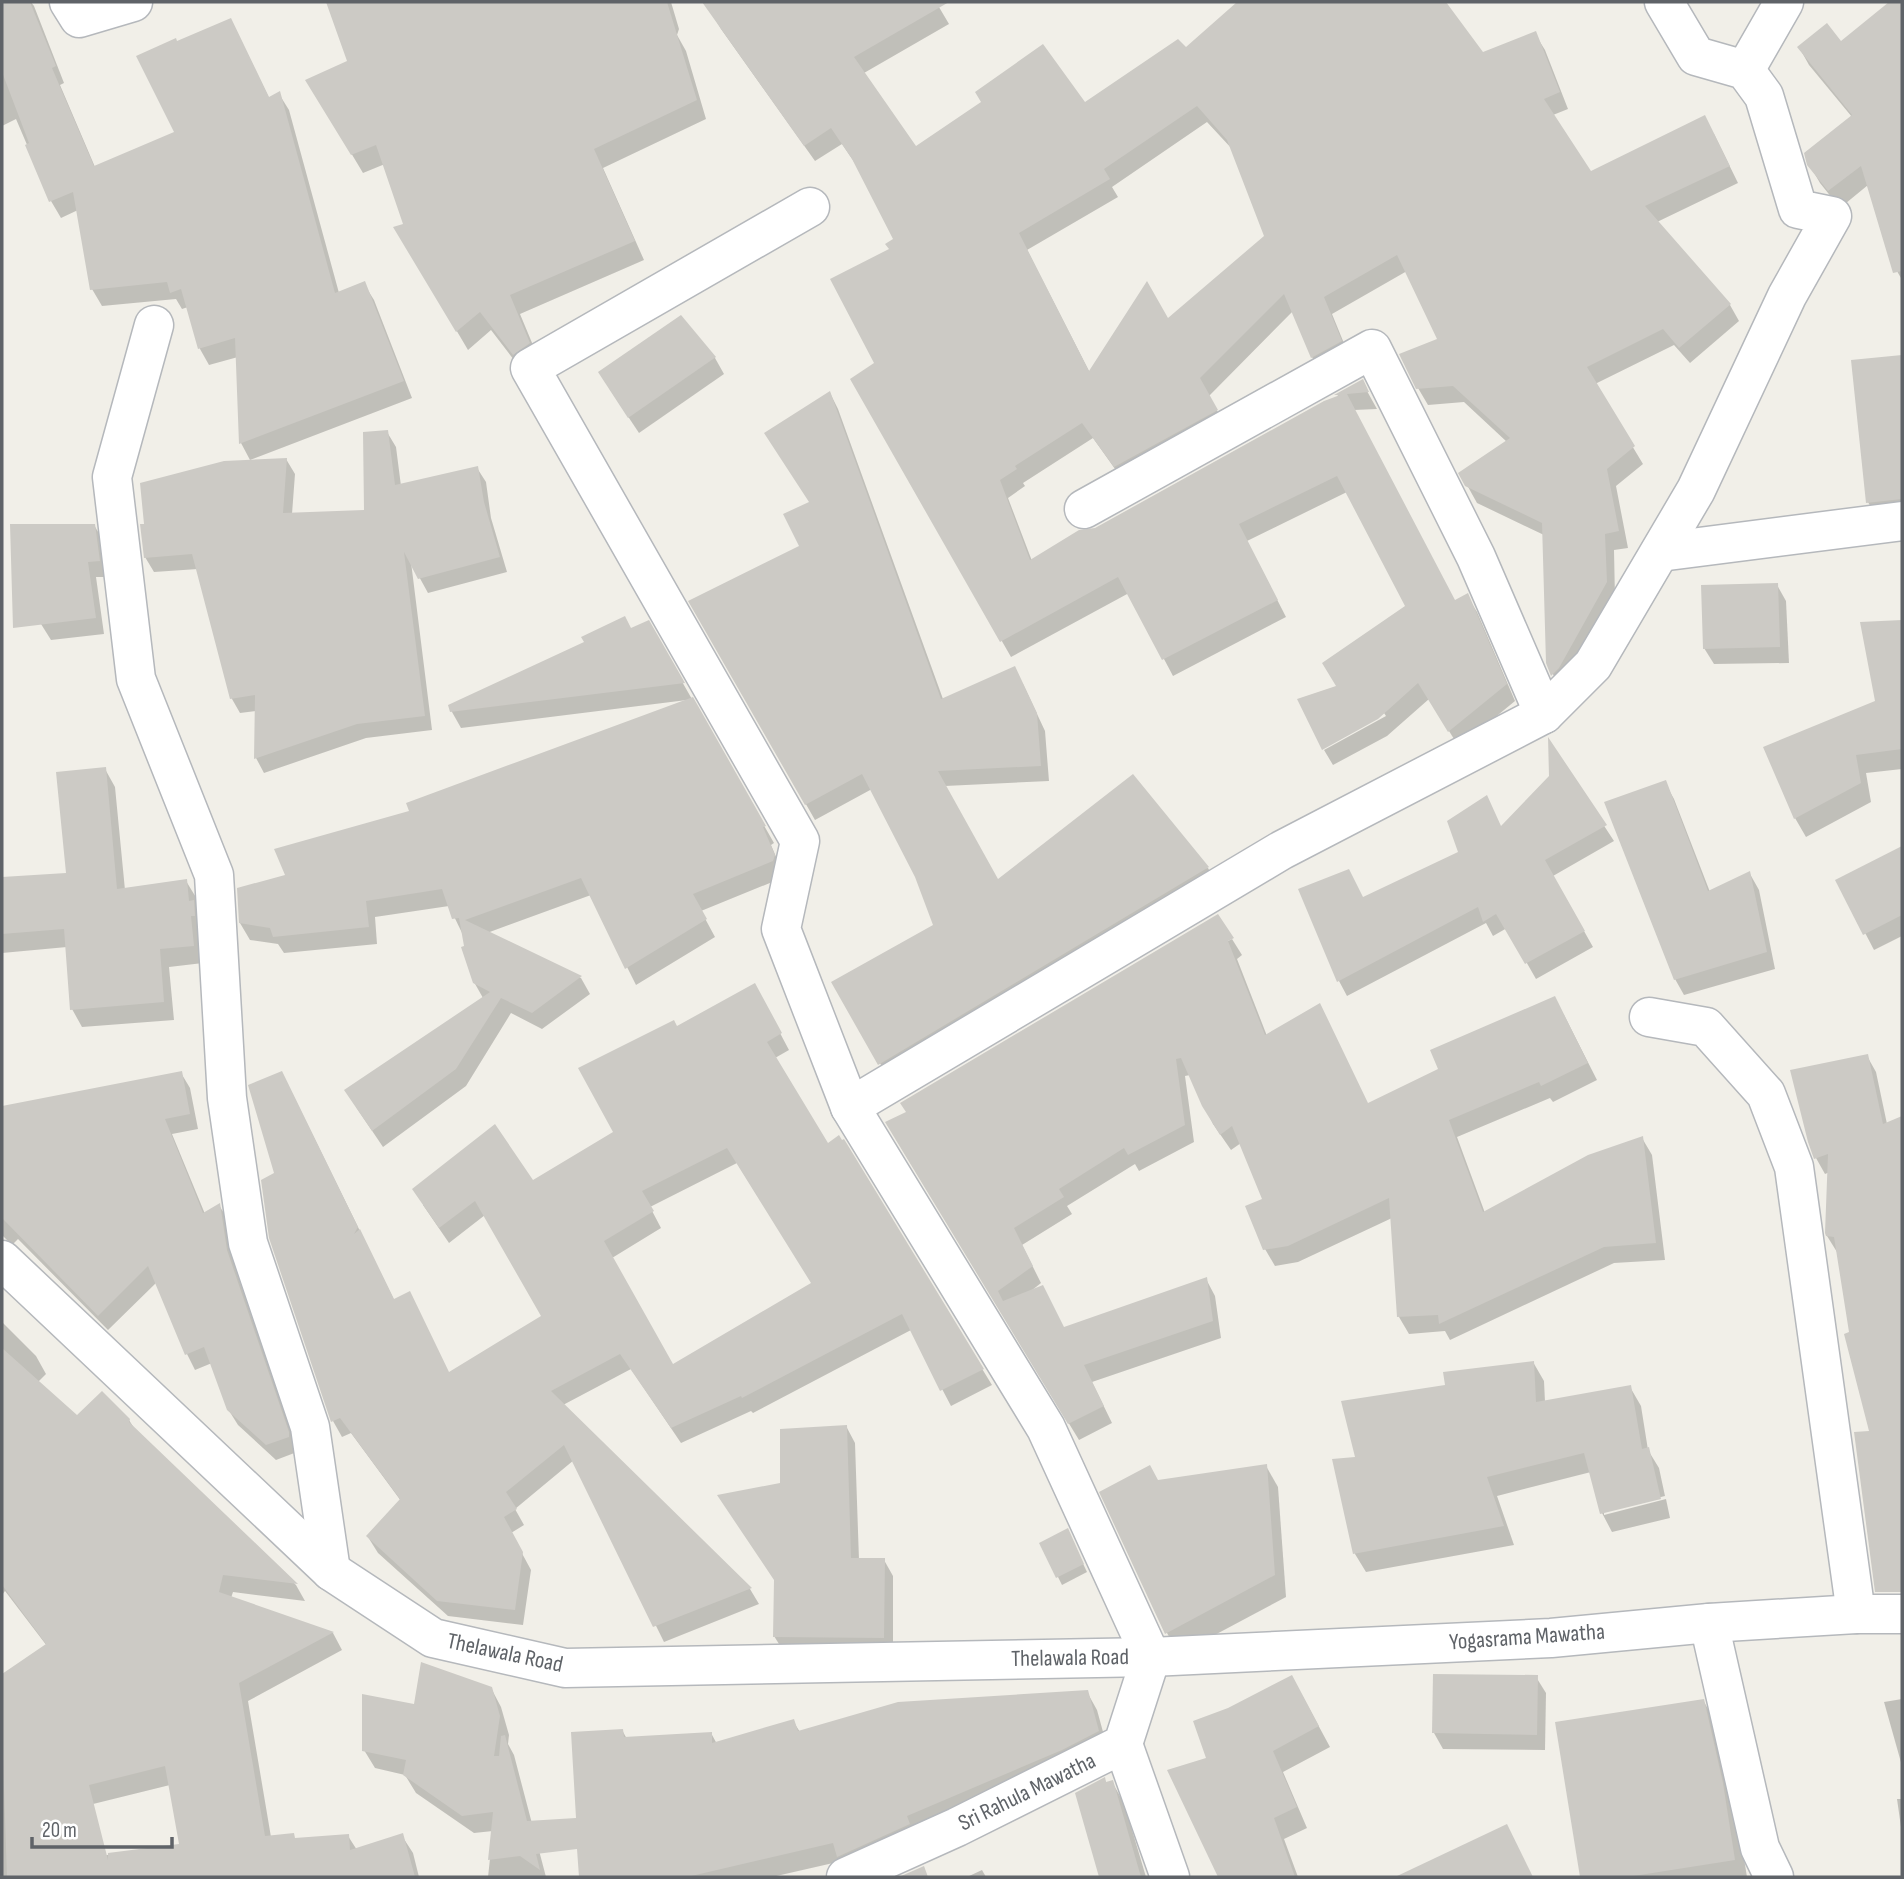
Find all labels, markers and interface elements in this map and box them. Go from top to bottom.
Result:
street label: Yogasrama Mawatha [1448,1618,1606,1656]
street label: Thelawala Road [444,1627,566,1679]
street label: Thelawala Road [1011,1643,1129,1673]
street label: Sri Rahula Mawatha [954,1747,1100,1837]
scale bar [32,1806,172,1850]
text: 20 m [42,1818,77,1843]

